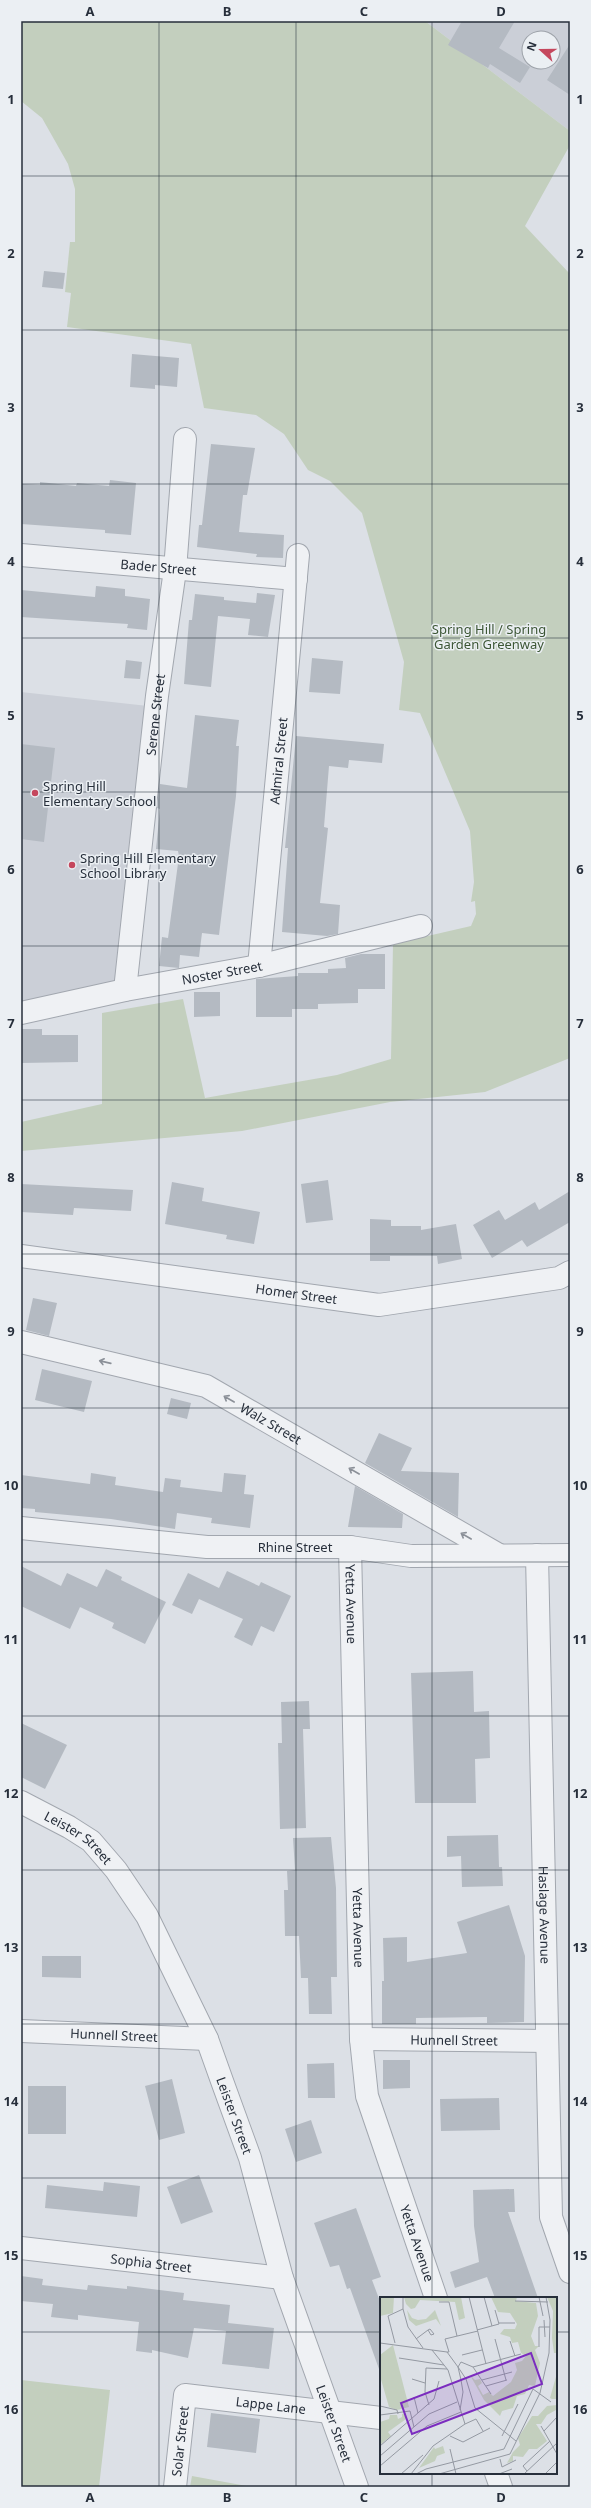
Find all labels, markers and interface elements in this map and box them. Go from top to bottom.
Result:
text: A [86,2,95,20]
text: B [223,2,231,20]
text: C [360,2,368,20]
text: D [496,2,506,20]
north arrow [521,30,561,70]
text: N [523,39,540,53]
text: 1 [7,90,15,108]
text: 1 [576,90,584,108]
text: 2 [7,244,15,262]
text: 2 [576,244,584,262]
text: 3 [7,398,15,416]
text: 3 [576,398,584,416]
text: 4 [7,552,15,570]
text: 4 [576,552,584,570]
street label: Bader Street [120,555,198,579]
park label: Spring Hill / Spring Garden Greenway [432,620,546,653]
street label: Serene Street [142,672,169,756]
text: 5 [7,706,15,724]
text: 5 [576,706,584,724]
street label: Admiral Street [265,716,292,805]
place label: Spring Hill Elementary School [43,777,156,810]
marker: Spring Hill Elementary School [30,788,40,798]
place label: Spring Hill Elementary School Library [80,849,216,882]
text: 6 [7,860,15,878]
marker: Spring Hill Elementary School Library [67,860,77,870]
text: 6 [576,860,584,878]
street label: Noster Street [180,956,264,989]
text: 7 [7,1014,15,1032]
text: 7 [576,1014,584,1032]
text: 8 [7,1168,15,1186]
text: 8 [576,1168,584,1186]
street label: Homer Street [255,1279,339,1308]
text: 9 [7,1322,15,1340]
text: 9 [576,1322,584,1340]
one-way arrow [99,1357,112,1365]
one-way arrow [223,1394,235,1402]
street label: Walz Street [237,1399,305,1448]
one-way arrow [348,1466,360,1474]
text: 10 [4,1476,18,1494]
text: 10 [573,1476,587,1494]
one-way arrow [460,1531,472,1539]
street label: Rhine Street [258,1538,333,1556]
street label: Yetta Avenue [341,1564,361,1644]
text: 11 [4,1630,18,1648]
text: 11 [573,1630,587,1648]
text: 12 [4,1784,18,1802]
text: 12 [573,1784,587,1802]
street label: Leister Street [41,1807,116,1869]
street label: Haslage Avenue [535,1866,555,1964]
street label: Yetta Avenue [349,1888,368,1968]
text: 13 [4,1938,18,1956]
text: 13 [573,1938,587,1956]
street label: Hunnell Street [70,2024,158,2046]
street label: Hunnell Street [410,2031,498,2049]
street label: Leister Street [212,2074,257,2157]
text: 14 [4,2092,19,2110]
text: 14 [573,2092,588,2110]
street label: Yetta Avenue [396,2203,439,2284]
text: 15 [4,2246,18,2264]
text: 15 [573,2246,587,2264]
street label: Sophia Street [110,2249,193,2277]
inset map [380,2297,557,2474]
street label: Leister Street [312,2382,356,2465]
street label: Lappe Lane [235,2392,307,2418]
text: 16 [4,2400,18,2418]
text: 16 [573,2400,587,2418]
street label: Solar Street [167,2405,193,2477]
text: A [86,2488,95,2506]
text: B [223,2488,231,2506]
text: C [360,2488,368,2506]
text: D [496,2488,506,2506]

